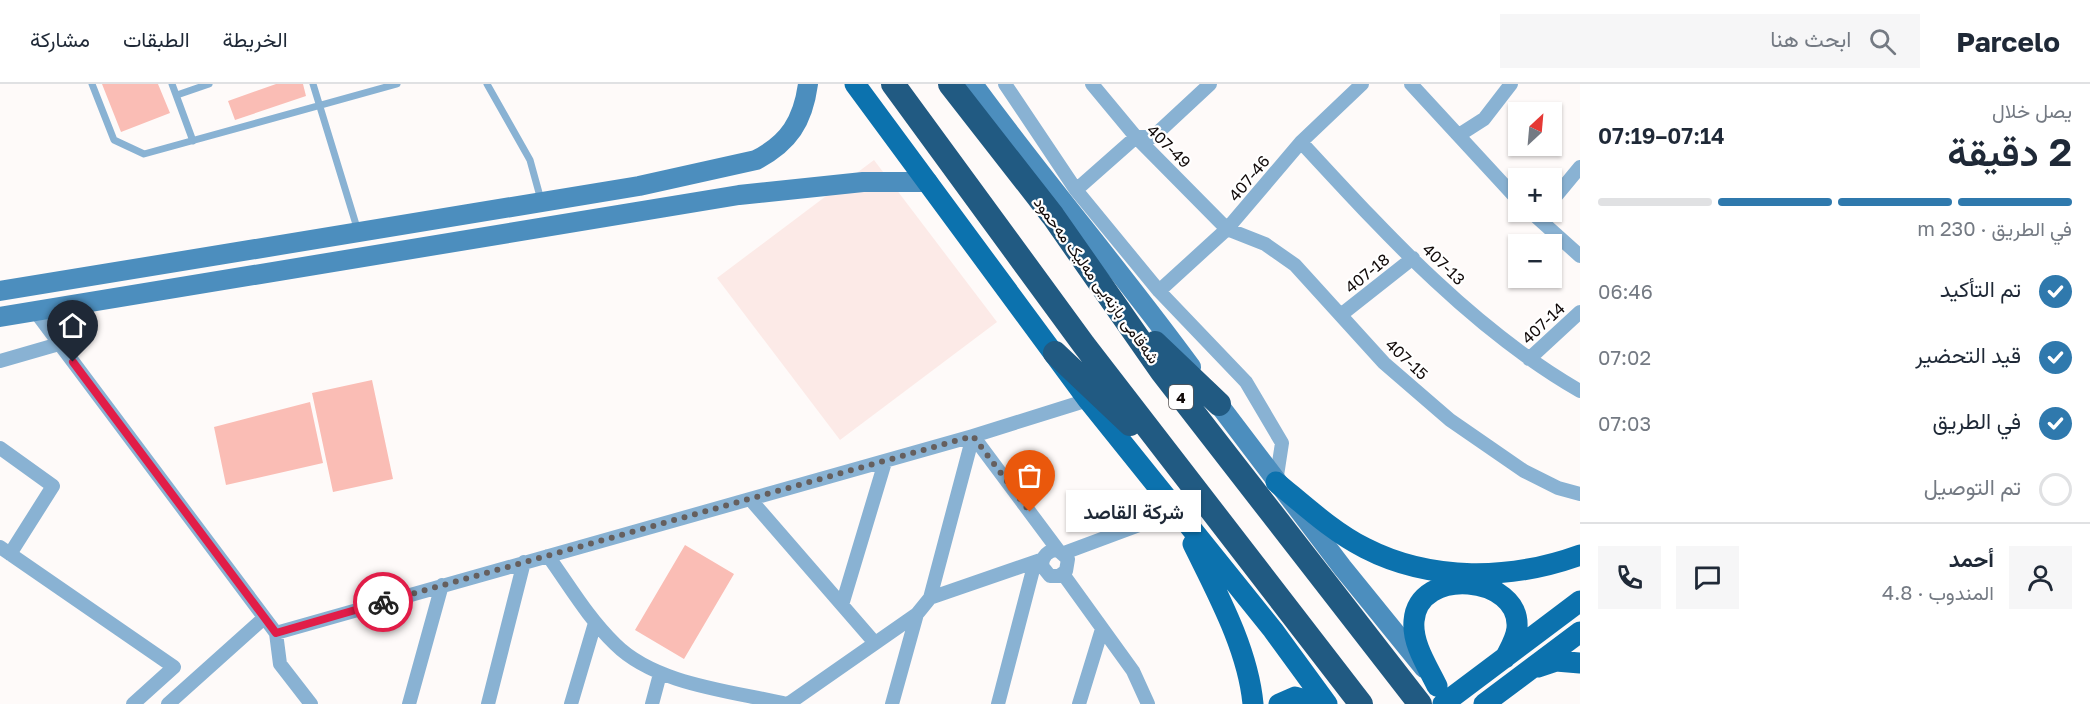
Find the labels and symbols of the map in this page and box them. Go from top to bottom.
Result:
north arrow [1508,102,1562,156]
street label: 407-49 [1143,120,1195,172]
street label: 407-46 [1224,151,1274,205]
street label: شەقامی بازنەیی مەلیک مەحمود [1029,193,1164,368]
street label: 407-13 [1419,239,1469,289]
street label: 407-18 [1341,249,1393,297]
street label: 407-14 [1517,298,1569,348]
pin [47,300,98,362]
street label: 407-15 [1381,334,1433,384]
road number: 4 [1169,385,1193,409]
pin [1004,450,1055,512]
callout: شركة القاصد [1066,491,1201,533]
courier [353,572,413,632]

